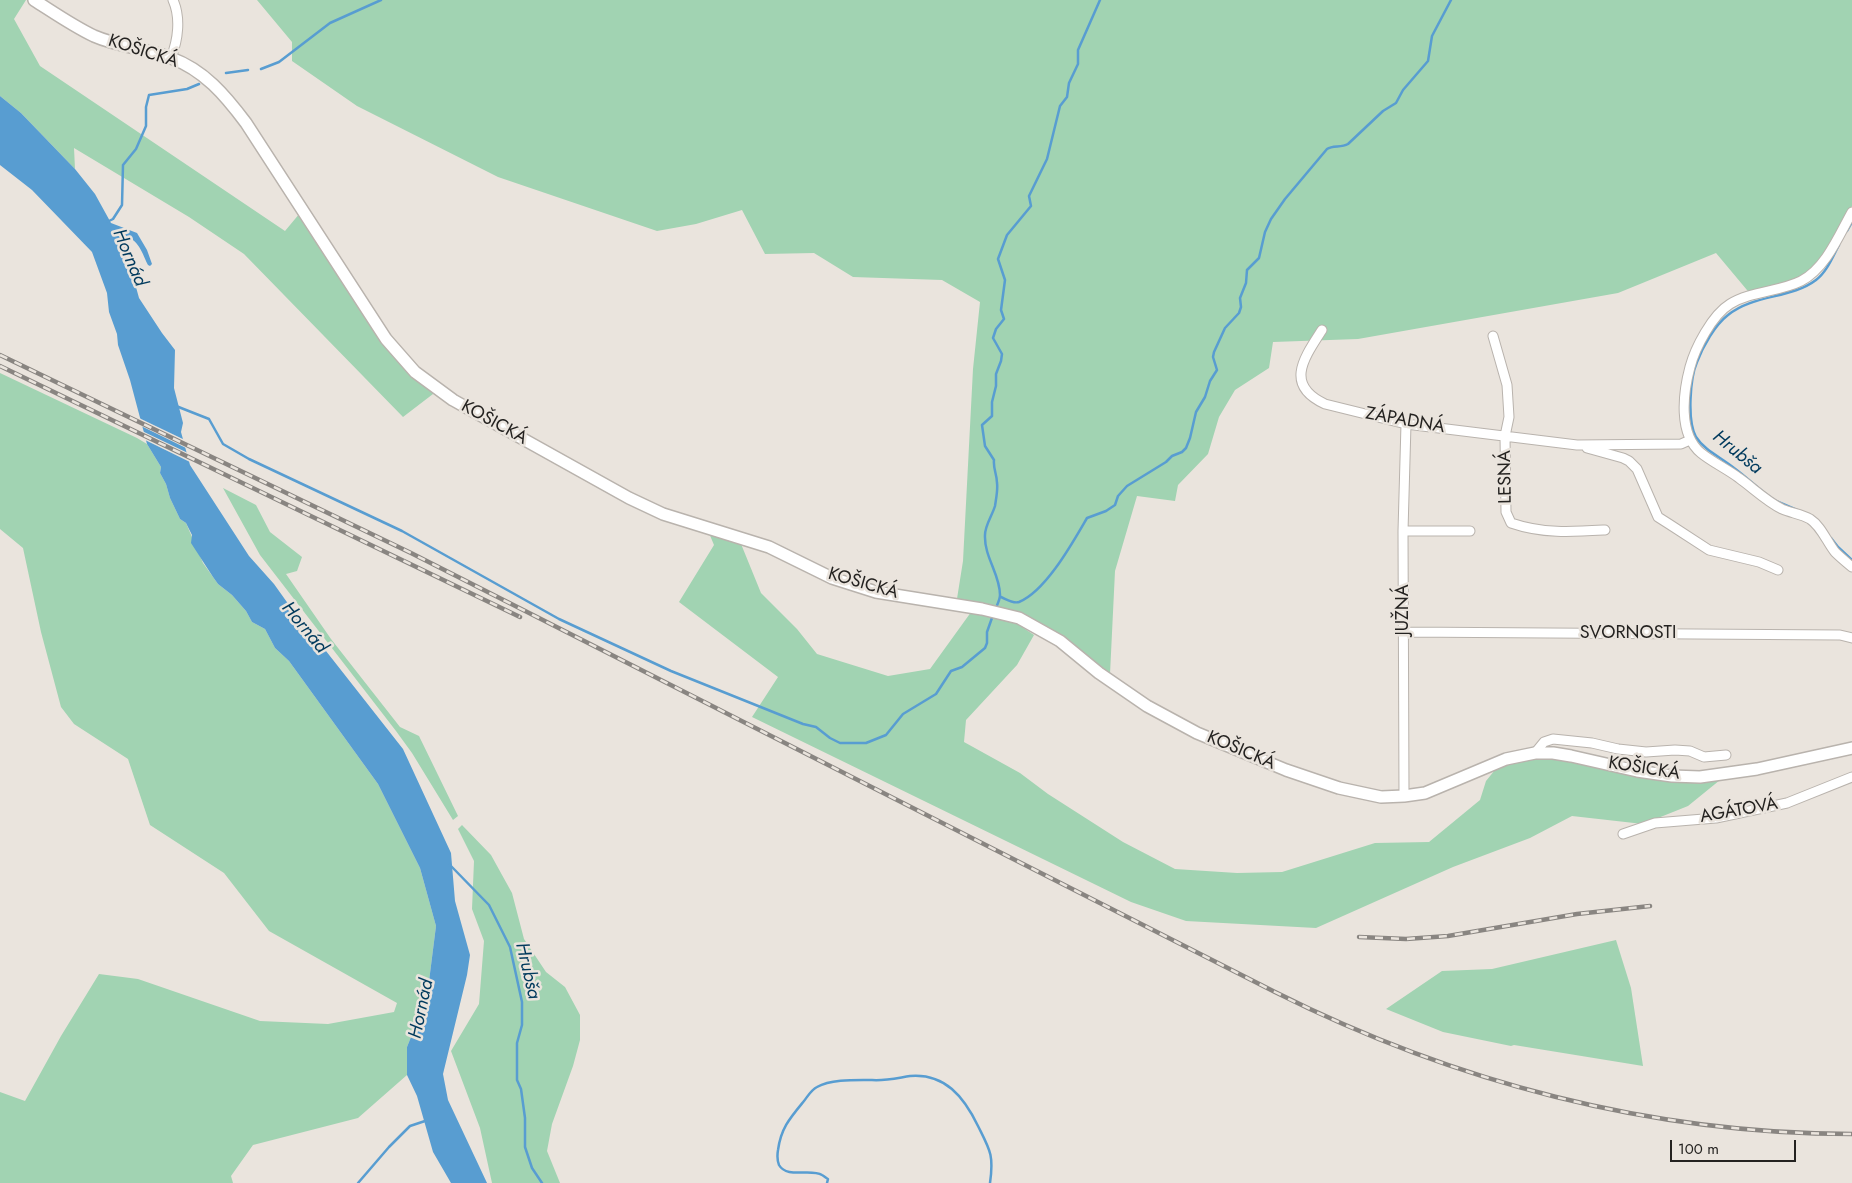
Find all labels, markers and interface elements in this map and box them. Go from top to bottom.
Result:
street label: KOŠICKÁ [105,31,181,73]
water label: Hornád [107,226,151,290]
street label: KOŠICKÁ [457,396,531,450]
street label: ZÁPADNÁ [1364,403,1446,439]
water label: Hrubša [1707,426,1767,480]
street label: LESNÁ [1495,450,1517,504]
street label: KOŠICKÁ [825,564,901,604]
street label: JUŽNÁ [1393,584,1415,636]
water label: Hornád [276,598,332,658]
street label: SVORNOSTI [1580,623,1676,645]
street label: KOŠICKÁ [1204,727,1278,775]
street label: KOŠICKÁ [1607,753,1681,785]
street label: AGÁTOVÁ [1698,794,1780,828]
water label: Hrubša [509,940,545,1002]
water label: Hornád [405,977,439,1041]
scale bar [1672,1130,1798,1162]
text: 100 m [1678,1138,1719,1160]

